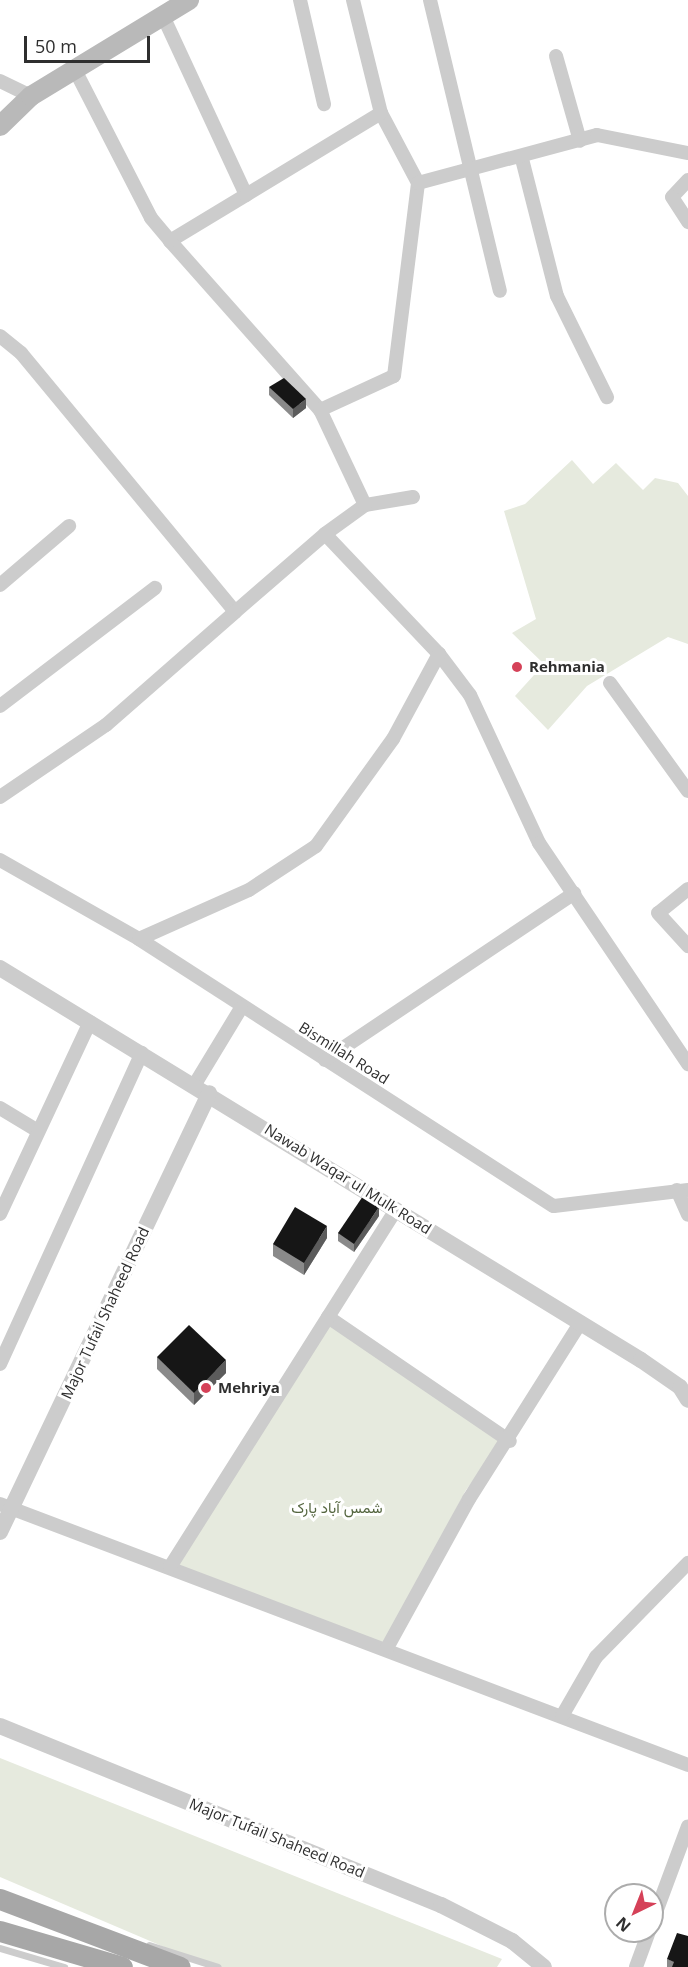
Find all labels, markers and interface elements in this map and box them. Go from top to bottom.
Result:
scale bar [27,24,153,62]
text: 50 m [35,34,77,58]
place label: Rehmania [529,658,605,676]
marker: Rehmania [510,660,524,674]
street label: Bismillah Road [296,1018,392,1088]
street label: Nawab Waqar ul Mulk Road [261,1120,435,1238]
street label: Major Tufail Shaheed Road [57,1224,153,1402]
place label: Mehriya [218,1379,280,1397]
marker: Mehriya [199,1381,213,1395]
park label: شمس آباد پارک [291,1499,383,1517]
street label: Major Tufail Shaheed Road [187,1795,367,1881]
north arrow [604,1883,664,1943]
text: N [611,1912,635,1937]

